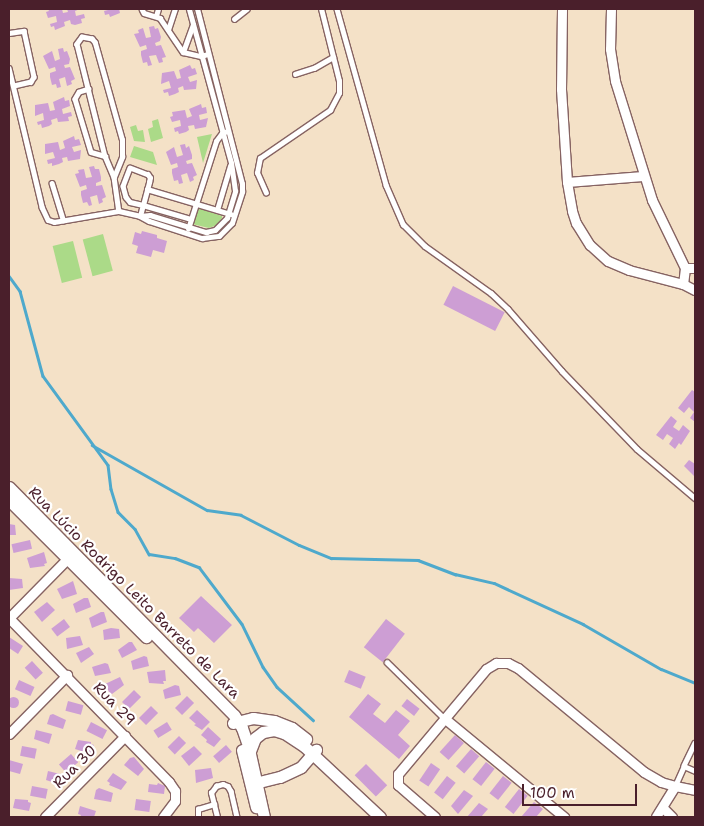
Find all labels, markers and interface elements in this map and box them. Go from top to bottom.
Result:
street label: Rua Lúcio Rodrigo Leito Barreto de Lara [24,483,244,703]
street label: Rua 29 [89,679,139,729]
street label: Rua 30 [50,742,100,792]
scale bar [524,774,639,806]
text: 100 m [530,783,575,803]

